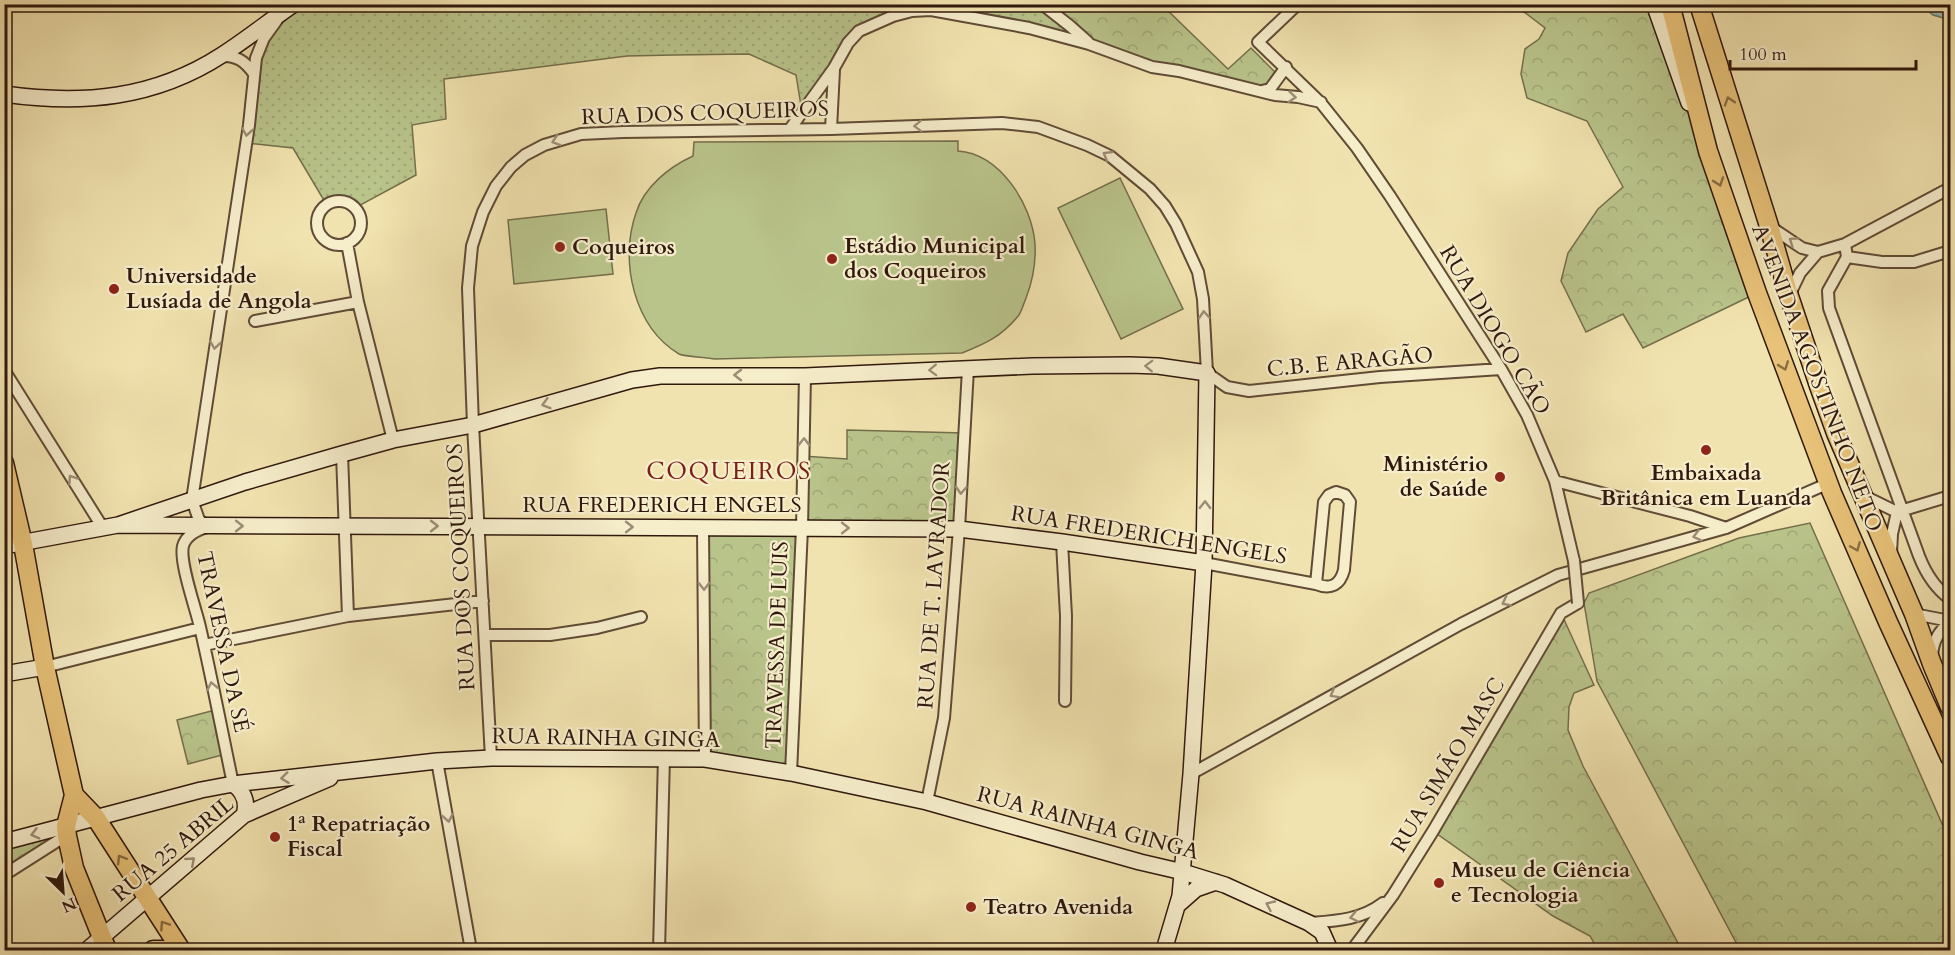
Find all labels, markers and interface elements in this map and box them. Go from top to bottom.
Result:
scale bar [1730,33,1916,71]
text: 100 m [1739,42,1787,67]
one-way arrow [1287,90,1296,103]
street label: RUA DOS COQUEIROS [581,94,829,132]
one-way arrow [1724,96,1736,107]
one-way arrow [913,120,922,132]
one-way arrow [242,127,254,136]
one-way arrow [551,134,562,146]
one-way arrow [1103,151,1113,163]
one-way arrow [1712,176,1724,187]
street label: AVENIDA AGOSTINHO NETO [1744,220,1890,536]
place label: Estádio Municipal dos Coqueiros [844,231,1026,286]
place label: Coqueiros [572,232,675,262]
one-way arrow [1788,237,1799,248]
marker: Coqueiros [553,240,567,254]
street label: RUA DIOGO CÃO [1432,240,1558,420]
marker: Estádio Municipal dos Coqueiros [825,252,839,266]
place label: Universidade Lusíada de Angola [126,261,312,316]
marker: Universidade Lusíada de Angola [107,282,121,296]
one-way arrow [1198,311,1211,320]
street label: C.B. E ARAGÃO [1266,340,1434,384]
one-way arrow [210,341,222,350]
one-way arrow [1144,359,1153,372]
one-way arrow [1777,360,1790,371]
one-way arrow [928,364,937,377]
one-way arrow [733,369,742,381]
one-way arrow [542,397,552,409]
one-way arrow [797,437,810,446]
street label: RUA DOS COQUEIROS [440,443,482,691]
marker: Embaixada Britânica em Luanda [1699,443,1713,457]
place label: Ministério de Saúde [1383,449,1488,504]
district label: COQUEIROS [646,455,812,488]
place label: Embaixada Britânica em Luanda [1600,458,1812,513]
street label: RUA DE T. LAVRADOR [910,460,958,710]
marker: Ministério de Saúde [1493,470,1507,484]
one-way arrow [67,475,79,485]
one-way arrow [954,485,967,494]
street label: RUA FREDERICH ENGELS [522,490,802,520]
street label: RUA FREDERICH ENGELS [1009,498,1289,572]
one-way arrow [1199,500,1211,509]
one-way arrow [235,519,244,532]
one-way arrow [430,520,439,532]
one-way arrow [625,521,634,533]
one-way arrow [841,522,850,534]
one-way arrow [1692,529,1702,542]
street label: TRAVESSA DE LUIS [758,541,796,749]
one-way arrow [1849,541,1861,552]
street label: TRAVESSA DA SÉ [189,549,257,735]
one-way arrow [697,582,710,591]
one-way arrow [1502,595,1512,606]
street label: RUA SIMÃO MASC [1384,672,1512,858]
one-way arrow [207,681,220,691]
one-way arrow [1330,687,1341,699]
street label: RUA RAINHA GINGA [491,721,721,755]
one-way arrow [281,772,290,784]
street label: RUA RAINHA GINGA [974,779,1203,867]
street label: RUA 25 ABRIL [106,789,241,909]
place label: 1ª Repatriação Fiscal [287,809,431,864]
one-way arrow [441,813,454,823]
one-way arrow [30,827,41,839]
marker: 1ª Repatriação Fiscal [268,830,282,844]
one-way arrow [117,855,129,865]
place label: Museu de Ciência e Tecnologia [1451,855,1630,910]
one-way arrow [184,857,195,868]
north arrow [33,862,93,922]
marker: Museu de Ciência e Tecnologia [1432,876,1446,890]
text: N [58,892,80,918]
place label: Teatro Avenida [983,892,1133,922]
marker: Teatro Avenida [964,900,978,914]
one-way arrow [1265,901,1276,913]
one-way arrow [1349,910,1359,923]
one-way arrow [160,921,171,932]

